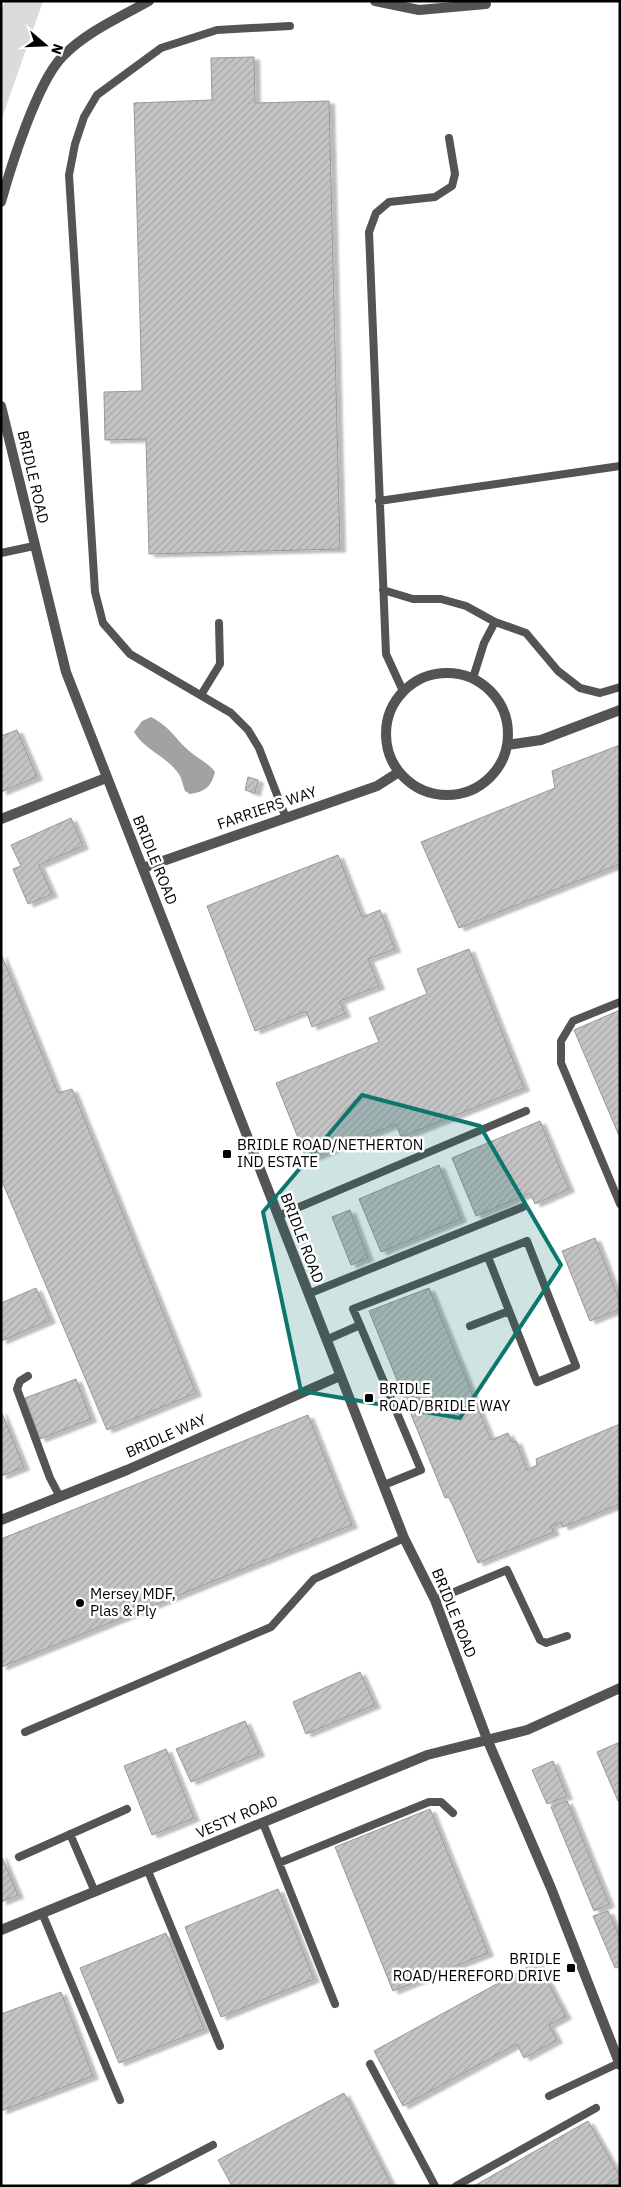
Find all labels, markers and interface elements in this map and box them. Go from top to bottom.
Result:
north arrow [20,20,70,70]
text: N [47,42,67,57]
street label: BRIDLE ROAD [14,429,53,525]
street label: FARRIERS WAY [215,782,319,833]
street label: BRIDLE ROAD [129,812,182,907]
place label: BRIDLE ROAD/NETHERTON IND ESTATE [237,1135,423,1171]
marker: BRIDLE ROAD/NETHERTON IND ESTATE [221,1148,233,1160]
street label: BRIDLE ROAD [277,1190,328,1285]
place label: BRIDLE ROAD/BRIDLE WAY [379,1379,510,1415]
marker: BRIDLE ROAD/BRIDLE WAY [363,1392,375,1404]
street label: BRIDLE WAY [123,1409,209,1462]
street label: BRIDLE ROAD [428,1565,481,1660]
place label: Mersey MDF, Plas & Ply [90,1584,176,1620]
marker: Mersey MDF, Plas & Ply [74,1597,86,1609]
street label: VESTY ROAD [193,1791,281,1842]
place label: BRIDLE ROAD/HEREFORD DRIVE [393,1949,561,1985]
marker: BRIDLE ROAD/HEREFORD DRIVE [565,1962,577,1974]

